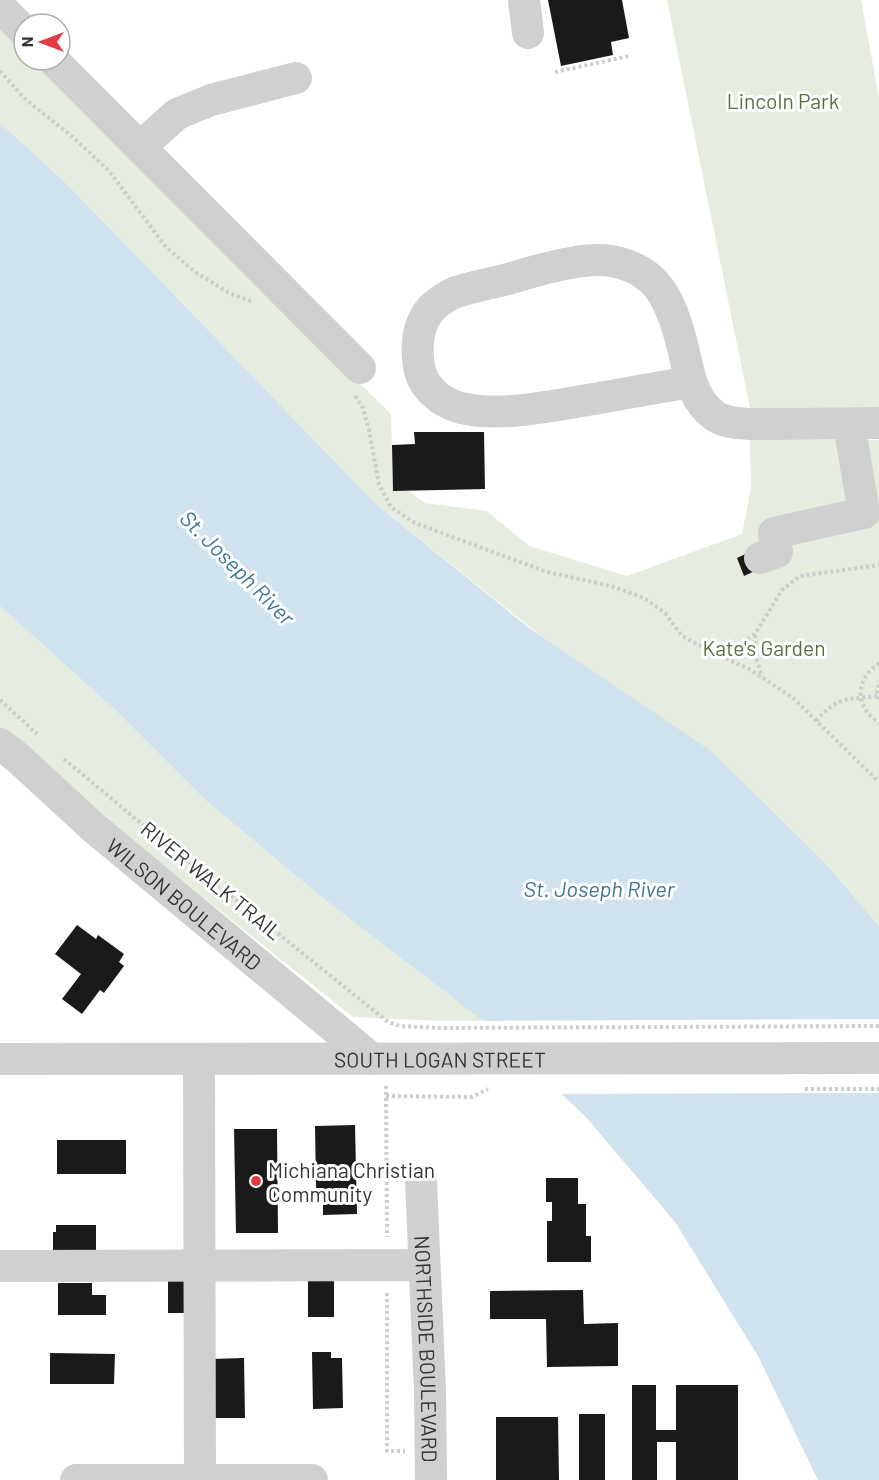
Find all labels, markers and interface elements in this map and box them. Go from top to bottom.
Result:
north arrow [12,12,72,72]
text: N [17,37,36,47]
park label: Lincoln Park [727,88,839,113]
water label: St. Joseph River [175,504,301,630]
park label: Kate's Garden [702,635,826,660]
street label: RIVER WALK TRAIL [137,816,288,945]
street label: WILSON BOULEVARD [102,832,267,975]
water label: St. Joseph River [523,875,676,901]
street label: SOUTH LOGAN STREET [334,1046,546,1071]
place label: Michiana Christian Community [268,1157,435,1206]
marker: Michiana Christian Community [249,1174,263,1188]
street label: NORTHSIDE BOULEVARD [411,1235,443,1463]

